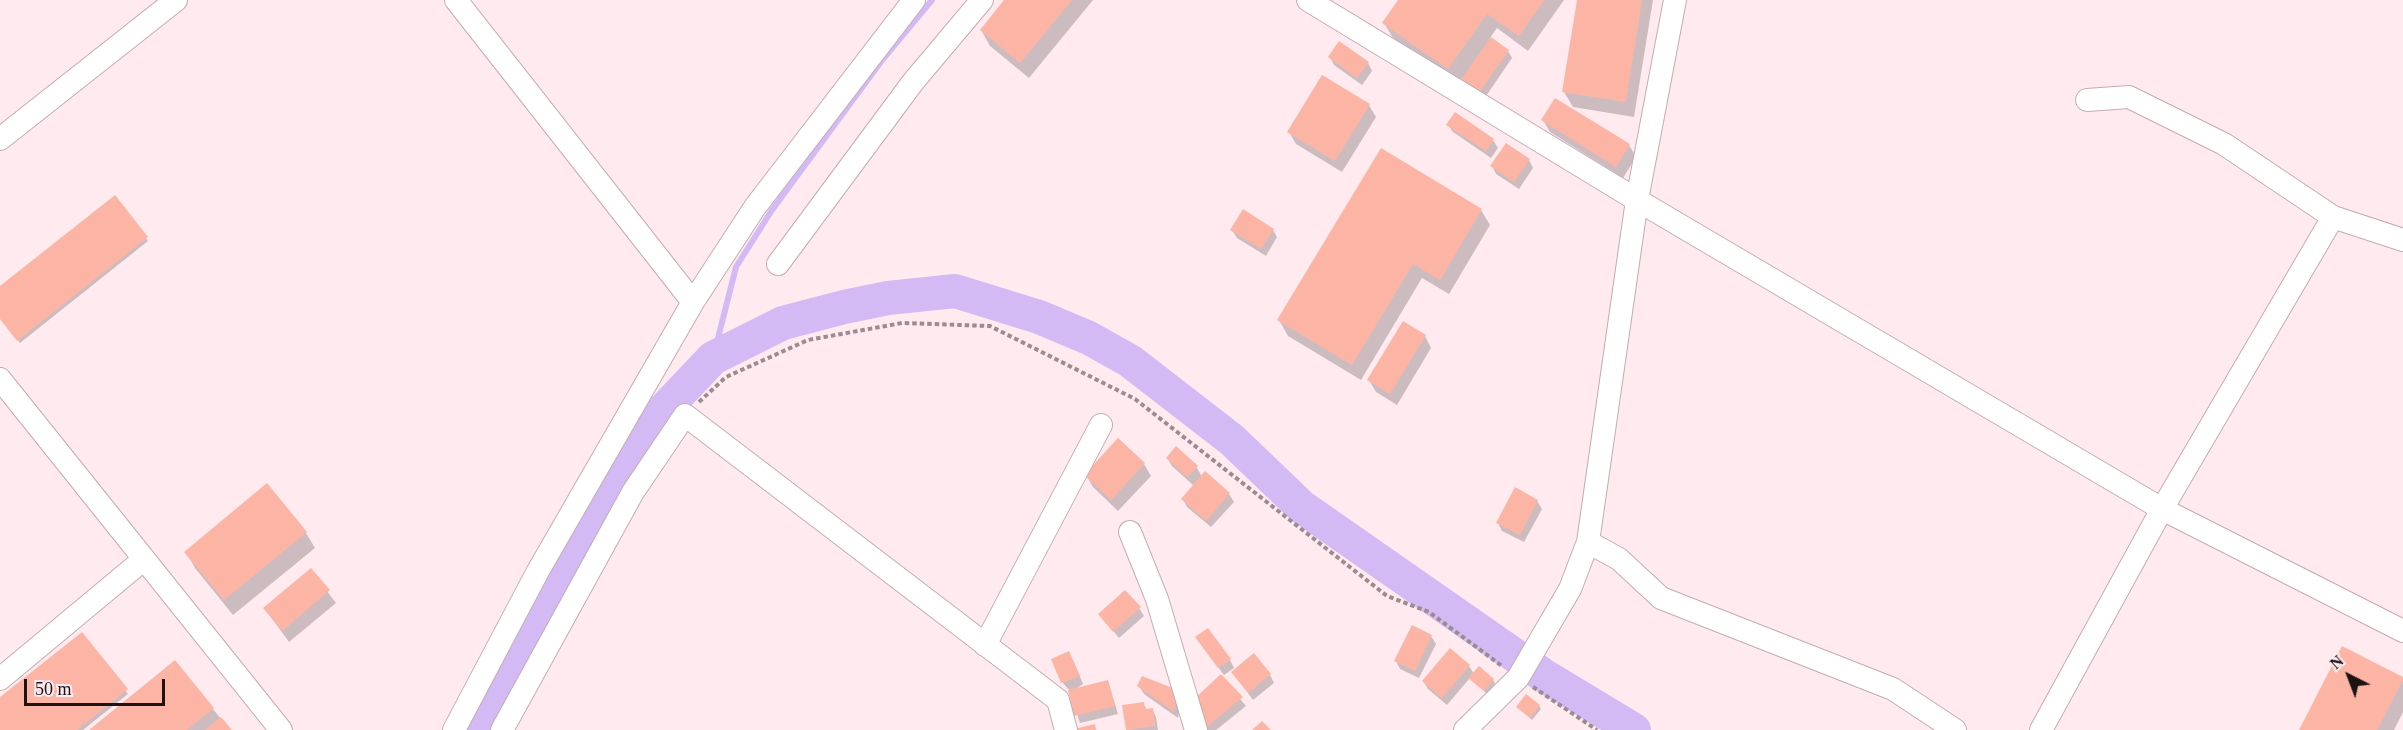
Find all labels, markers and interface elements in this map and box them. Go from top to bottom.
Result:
north arrow [2319,646,2379,706]
text: N [2327,652,2347,672]
scale bar [27,667,168,705]
text: 50 m [35,679,72,699]

